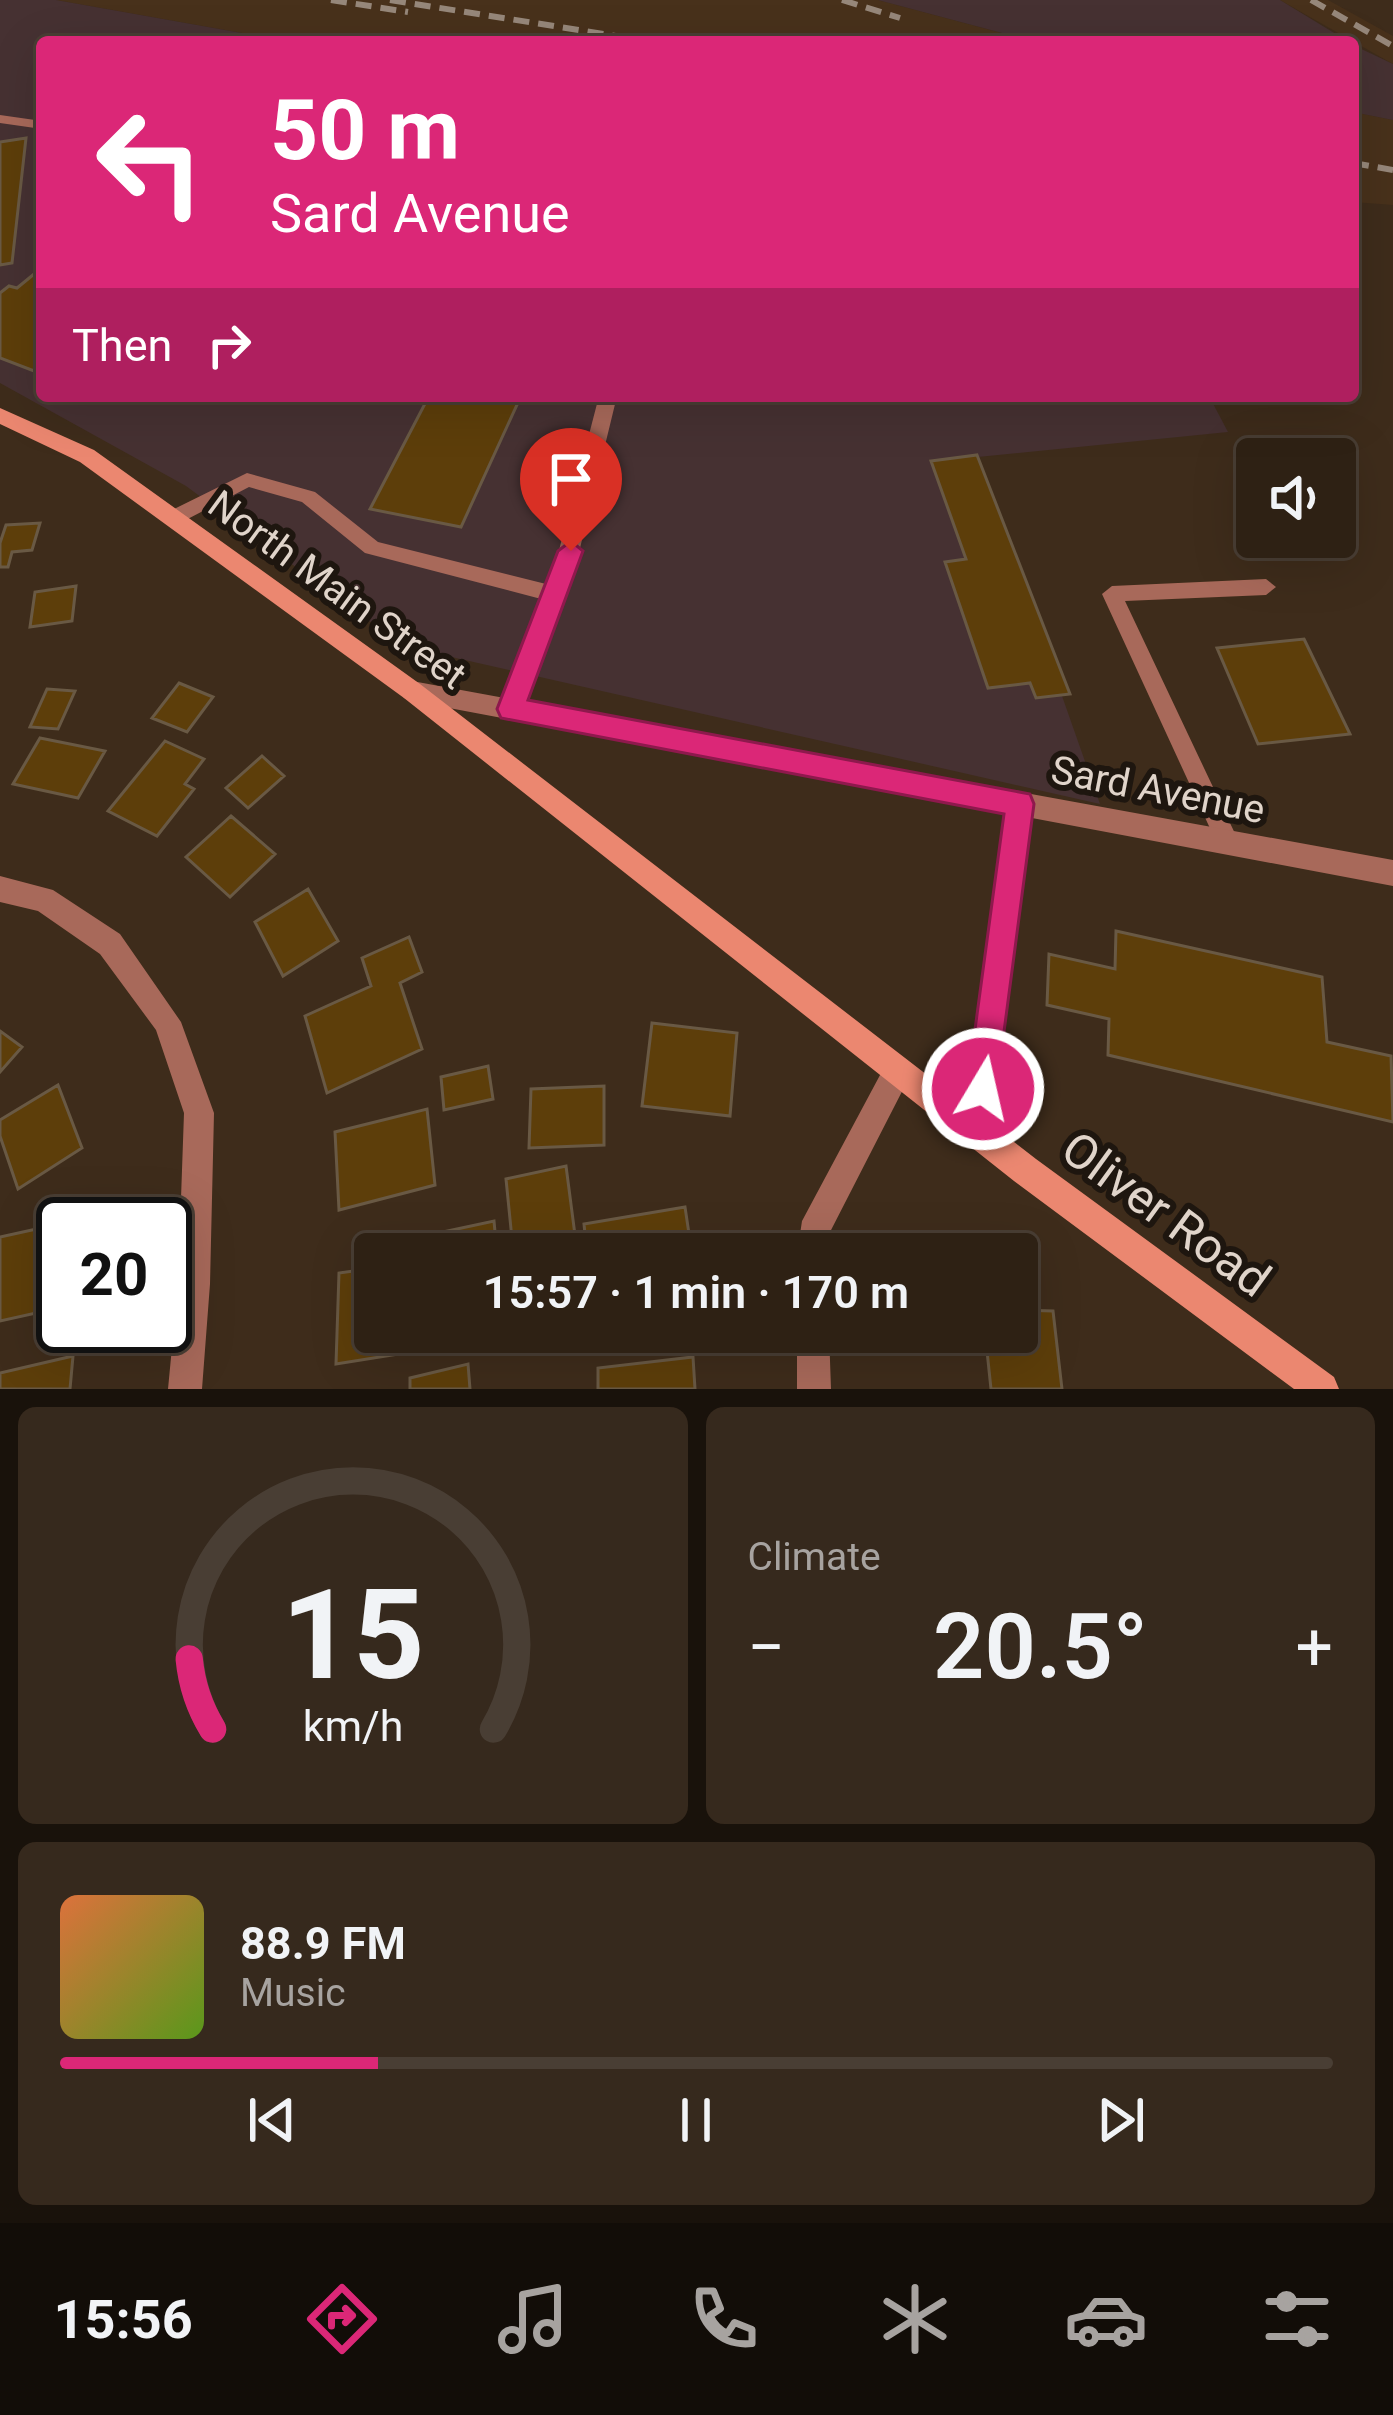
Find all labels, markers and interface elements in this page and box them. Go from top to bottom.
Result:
text: 50 m [270,81,460,180]
icon: left [72,84,228,240]
text: Sard Avenue [270,182,570,245]
icon: right [196,312,262,378]
text: Then [72,319,172,372]
pin [520,428,622,551]
map controls [1236,438,1356,558]
button: sound [1236,438,1356,558]
icon: arrive [538,446,604,512]
street label: North Main Street [199,481,475,699]
street label: Sard Avenue [1047,747,1269,833]
position arrow [920,1026,1046,1152]
street label: Oliver Road [1051,1120,1281,1308]
speed limit sign: 20 [36,1197,192,1353]
text: 15:57 · 1 min · 170 m [483,1266,909,1319]
text: Climate [748,1534,881,1580]
text: 15 [281,1562,424,1708]
text: 20.5° [933,1595,1148,1700]
text: − [748,1609,785,1686]
text: + [1296,1609,1333,1686]
text: km/h [302,1700,403,1750]
text: 88.9 FM [240,1917,406,1970]
text: Music [240,1970,346,2016]
icon: previous [239,2087,305,2153]
icon: pause [663,2087,729,2153]
icon: next [1088,2087,1154,2153]
icon: directions [300,2277,384,2361]
icon: music [491,2277,575,2361]
icon: phone [682,2277,766,2361]
icon: climate [873,2277,957,2361]
icon: car [1064,2277,1148,2361]
icon: filters [1255,2277,1339,2361]
text: 15:56 [54,2288,193,2351]

